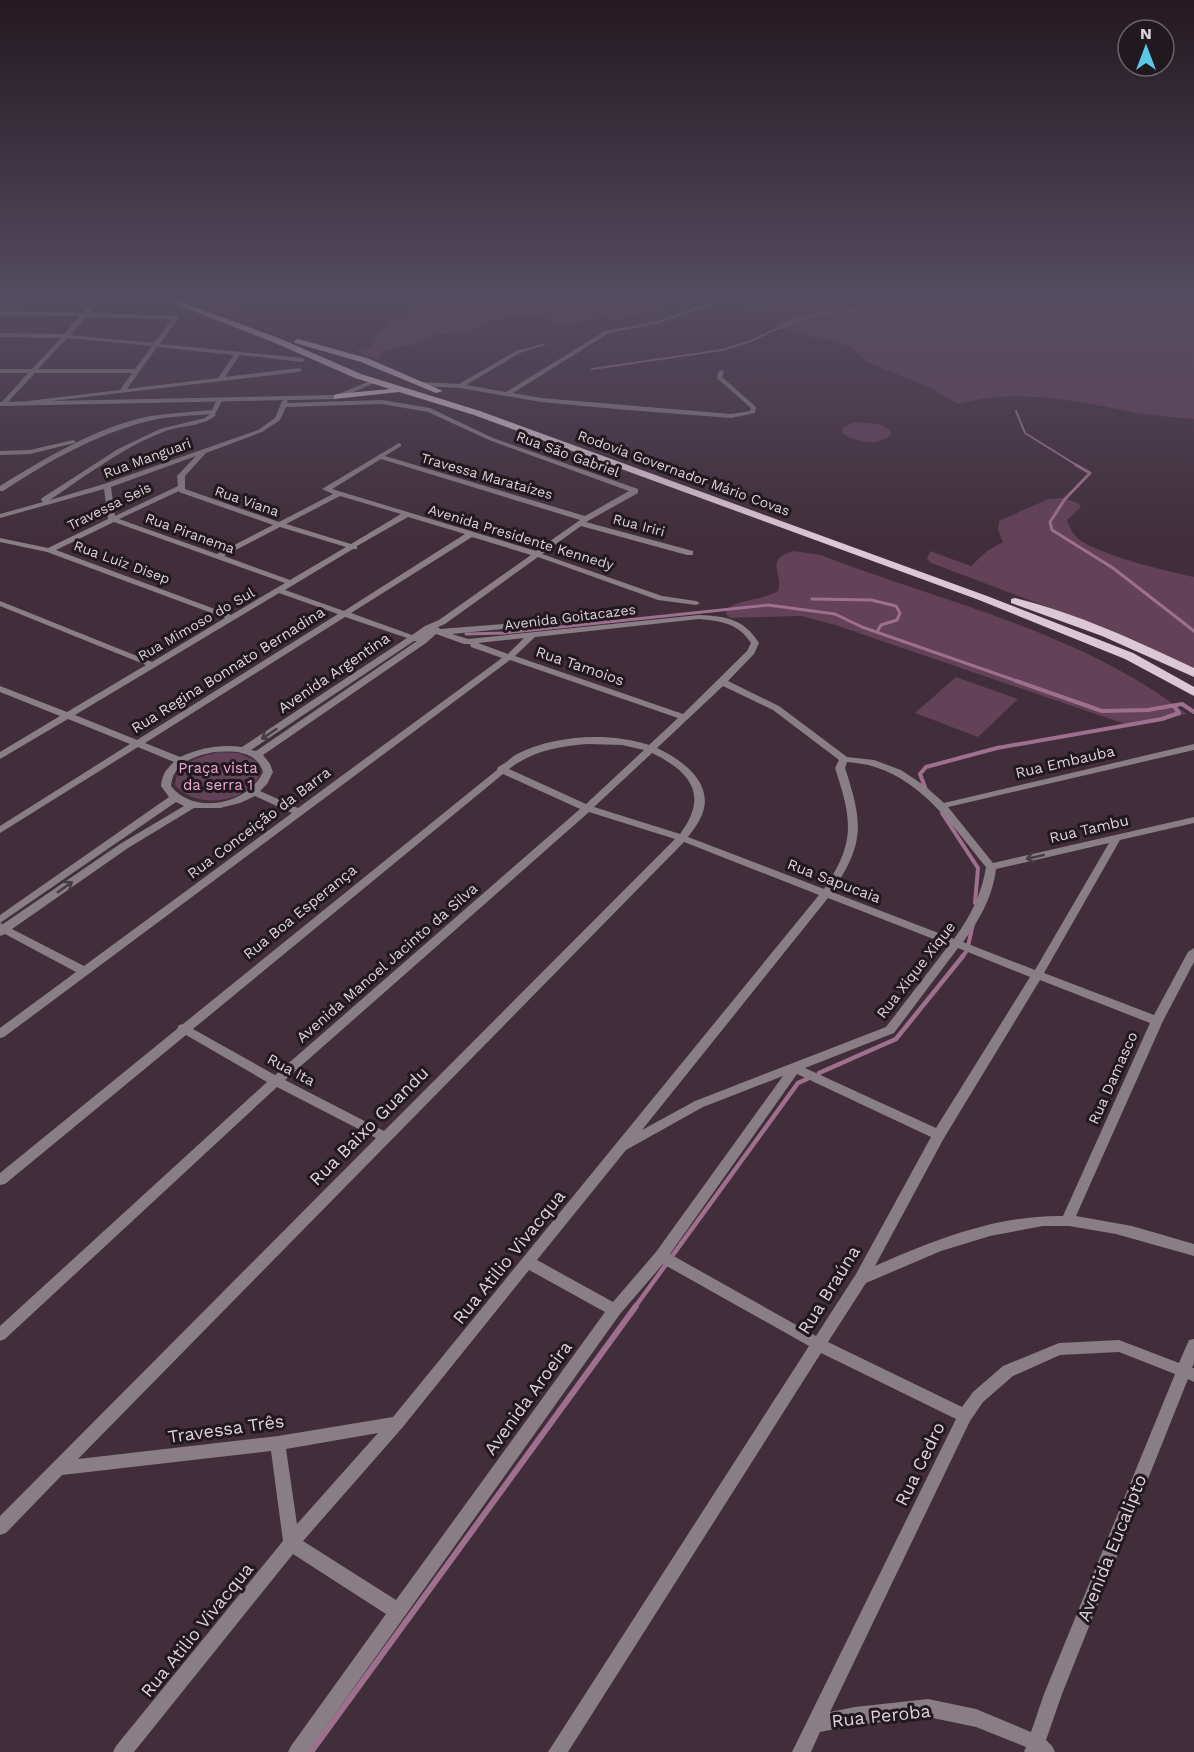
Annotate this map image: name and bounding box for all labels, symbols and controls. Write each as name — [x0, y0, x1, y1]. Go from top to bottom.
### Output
north arrow — [1116, 18, 1176, 78]
text: N — [1140, 24, 1152, 43]
street label: Rodovia Governador Mário Covas — [576, 427, 792, 519]
street label: Rua São Gabriel — [514, 428, 622, 480]
street label: Rua Manguari — [101, 435, 193, 481]
street label: Travessa Marataízes — [419, 449, 555, 503]
street label: Travessa Seis — [64, 479, 154, 533]
street label: Rua Viana — [213, 483, 281, 519]
street label: Avenida Presidente Kennedy — [426, 501, 616, 573]
street label: Rua Piranema — [143, 509, 237, 557]
street label: Rua Iriri — [611, 510, 667, 540]
street label: Rua Luiz Disep — [72, 537, 172, 587]
street label: Rua Mimoso do Sul — [135, 584, 258, 664]
street label: Avenida Goitacazes — [503, 601, 637, 633]
street label: Rua Regina Bonnato Bernadina — [128, 603, 328, 737]
street label: Avenida Argentina — [275, 629, 394, 717]
street label: Rua Tamoios — [534, 642, 627, 690]
one-way arrow — [261, 727, 278, 740]
street label: Rua Embauba — [1014, 742, 1117, 782]
park label: Praça vista da serra 1 — [178, 759, 258, 794]
street label: Rua Conceição da Barra — [184, 763, 334, 883]
street label: Rua Tambu — [1048, 811, 1130, 847]
one-way arrow — [1026, 852, 1045, 863]
street label: Rua Sapucaia — [785, 855, 884, 907]
street label: Rua Boa Esperança — [240, 860, 361, 963]
street label: Avenida Manoel Jacinto da Silva — [293, 879, 482, 1047]
one-way arrow — [56, 881, 72, 893]
street label: Rua Xique Xique — [873, 918, 959, 1022]
street label: Rua Damasco — [1084, 1029, 1142, 1127]
street label: Rua Ita — [264, 1050, 318, 1090]
street label: Rua Baixo Guandu — [305, 1062, 432, 1189]
street label: Rua Atilio Vivacqua — [448, 1185, 569, 1328]
street label: Rua Braúna — [793, 1242, 864, 1338]
street label: Avenida Aroeira — [479, 1337, 576, 1459]
street label: Travessa Três — [166, 1410, 285, 1447]
street label: Rua Cedro — [890, 1418, 949, 1509]
street label: Avenida Eucalipto — [1072, 1471, 1151, 1624]
street label: Rua Atilio Vivacqua — [136, 1558, 257, 1701]
street label: Rua Peroba — [830, 1700, 931, 1731]

